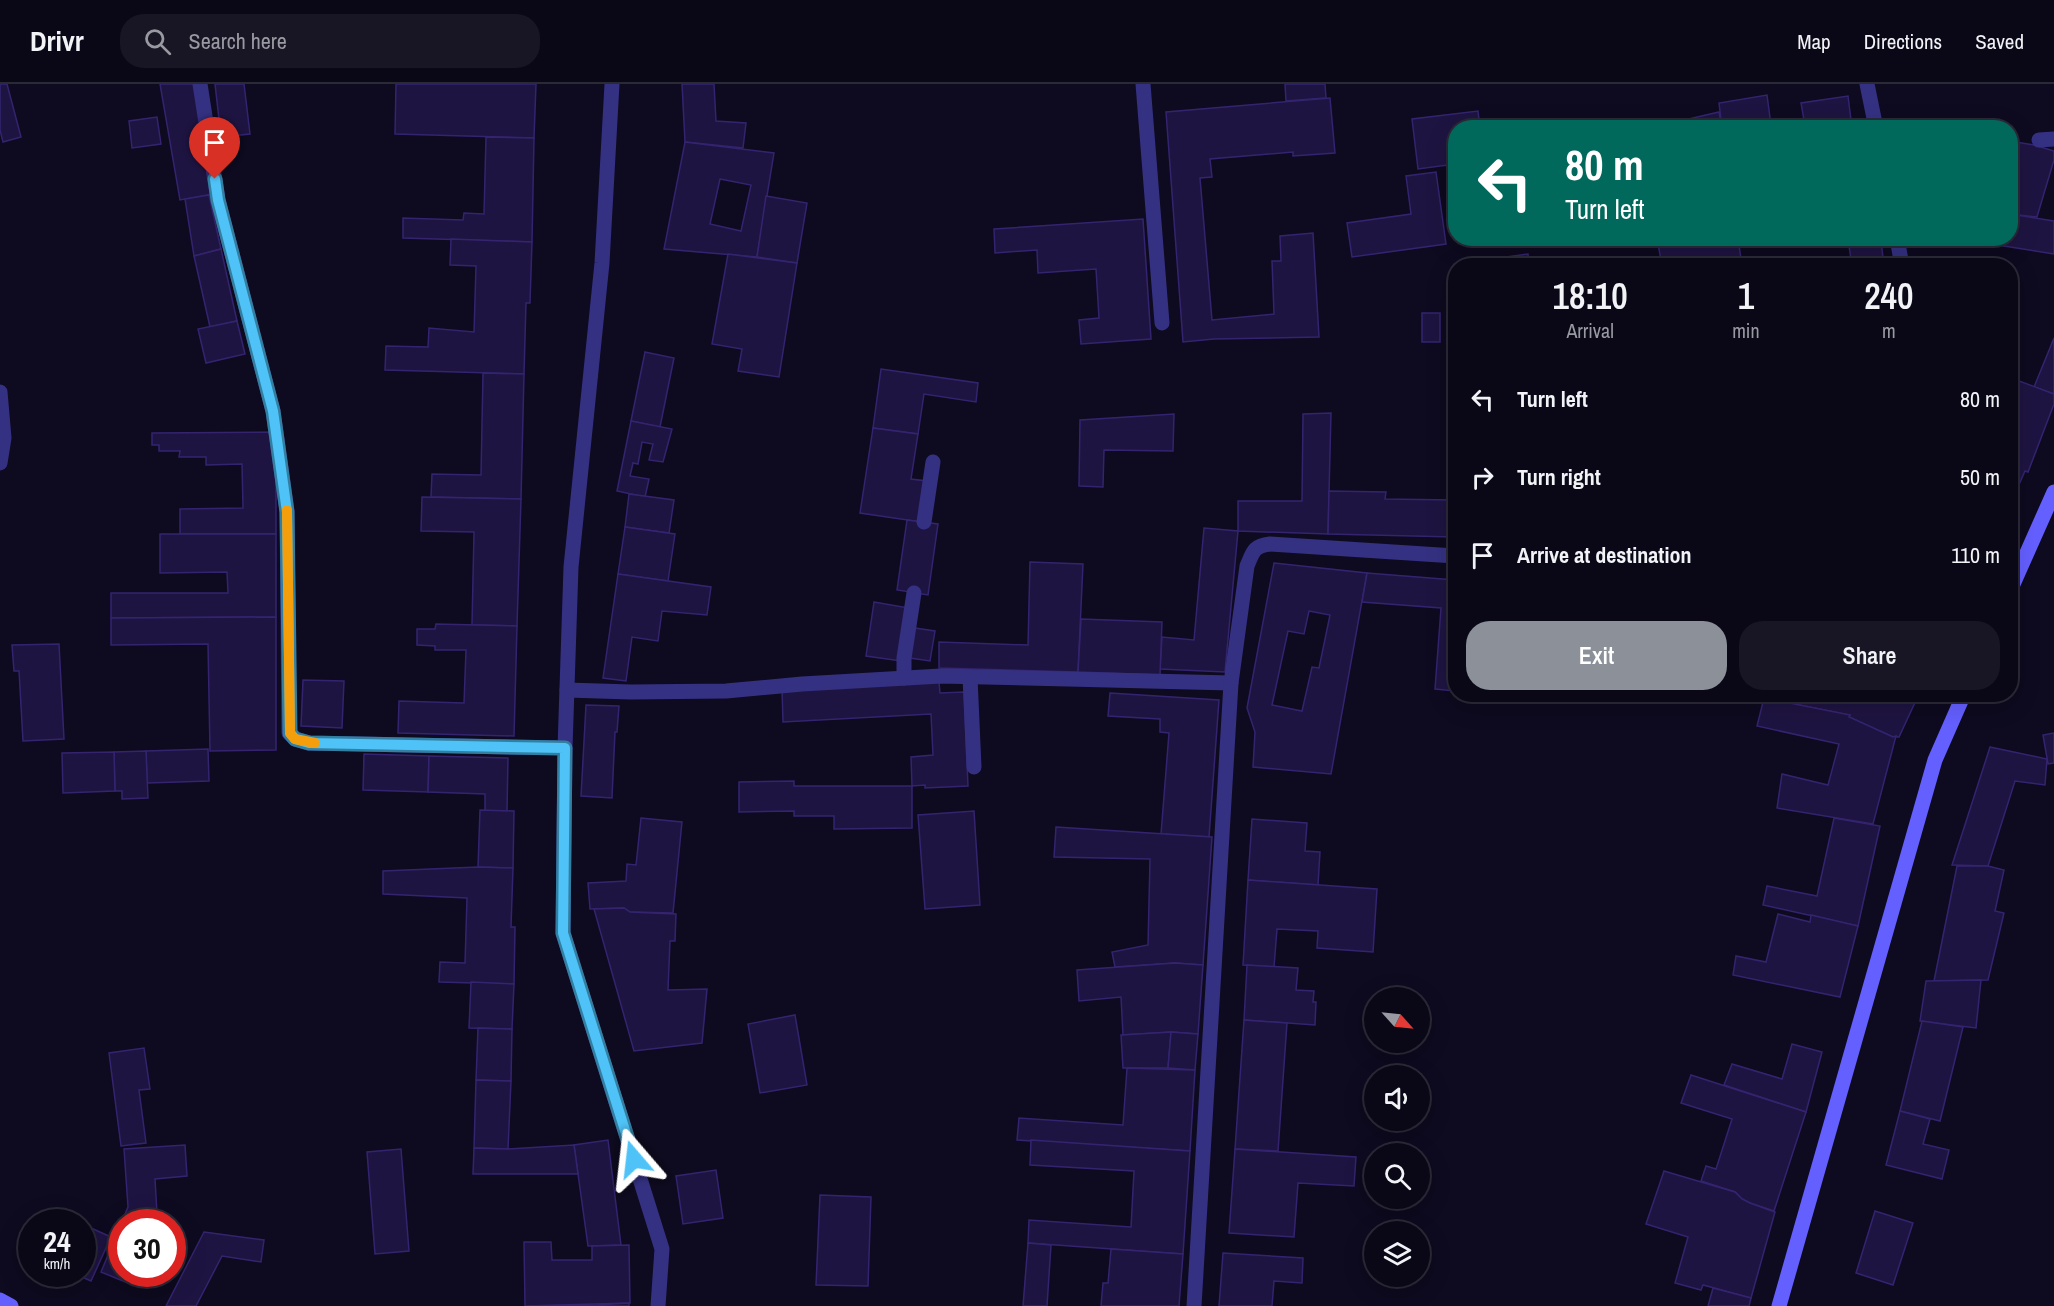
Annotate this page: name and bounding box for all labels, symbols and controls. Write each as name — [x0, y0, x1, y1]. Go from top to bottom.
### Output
search box — [120, 14, 540, 68]
text: Drivr — [30, 22, 84, 60]
icon: search — [141, 25, 174, 58]
text: Search here — [189, 26, 287, 56]
text: Map — [1797, 27, 1831, 56]
text: Directions — [1864, 27, 1942, 56]
text: Saved — [1975, 27, 2024, 56]
pin — [189, 117, 240, 179]
icon: arrive — [198, 126, 231, 159]
text: 80 m — [1565, 137, 1644, 193]
icon: left — [1466, 144, 1544, 222]
text: Turn left — [1565, 191, 1644, 227]
text: 18:10 — [1553, 272, 1628, 320]
text: 1 — [1738, 272, 1754, 320]
text: 240 — [1864, 272, 1913, 320]
text: Arrival — [1566, 317, 1614, 344]
text: min — [1732, 317, 1760, 344]
text: m — [1882, 317, 1896, 344]
icon: left — [1466, 383, 1499, 416]
text: Turn left — [1517, 384, 1588, 414]
text: 80 m — [1960, 384, 2000, 414]
icon: right — [1466, 461, 1499, 494]
text: Turn right — [1517, 462, 1601, 492]
text: 50 m — [1960, 462, 2000, 492]
icon: arrive — [1466, 539, 1499, 572]
text: Arrive at destination — [1517, 540, 1691, 570]
text: 110 m — [1951, 540, 2000, 570]
button: Exit — [1466, 621, 1727, 690]
button: Share — [1739, 621, 2000, 690]
north arrow — [1364, 987, 1430, 1053]
map controls — [1364, 987, 1430, 1287]
button: sound — [1364, 1065, 1430, 1131]
position arrow — [602, 1127, 666, 1191]
button: search — [1364, 1143, 1430, 1209]
speed limit sign: 30 — [108, 1209, 186, 1287]
text: 24 — [43, 1221, 71, 1261]
button: layers — [1364, 1221, 1430, 1287]
text: km/h — [44, 1253, 70, 1274]

